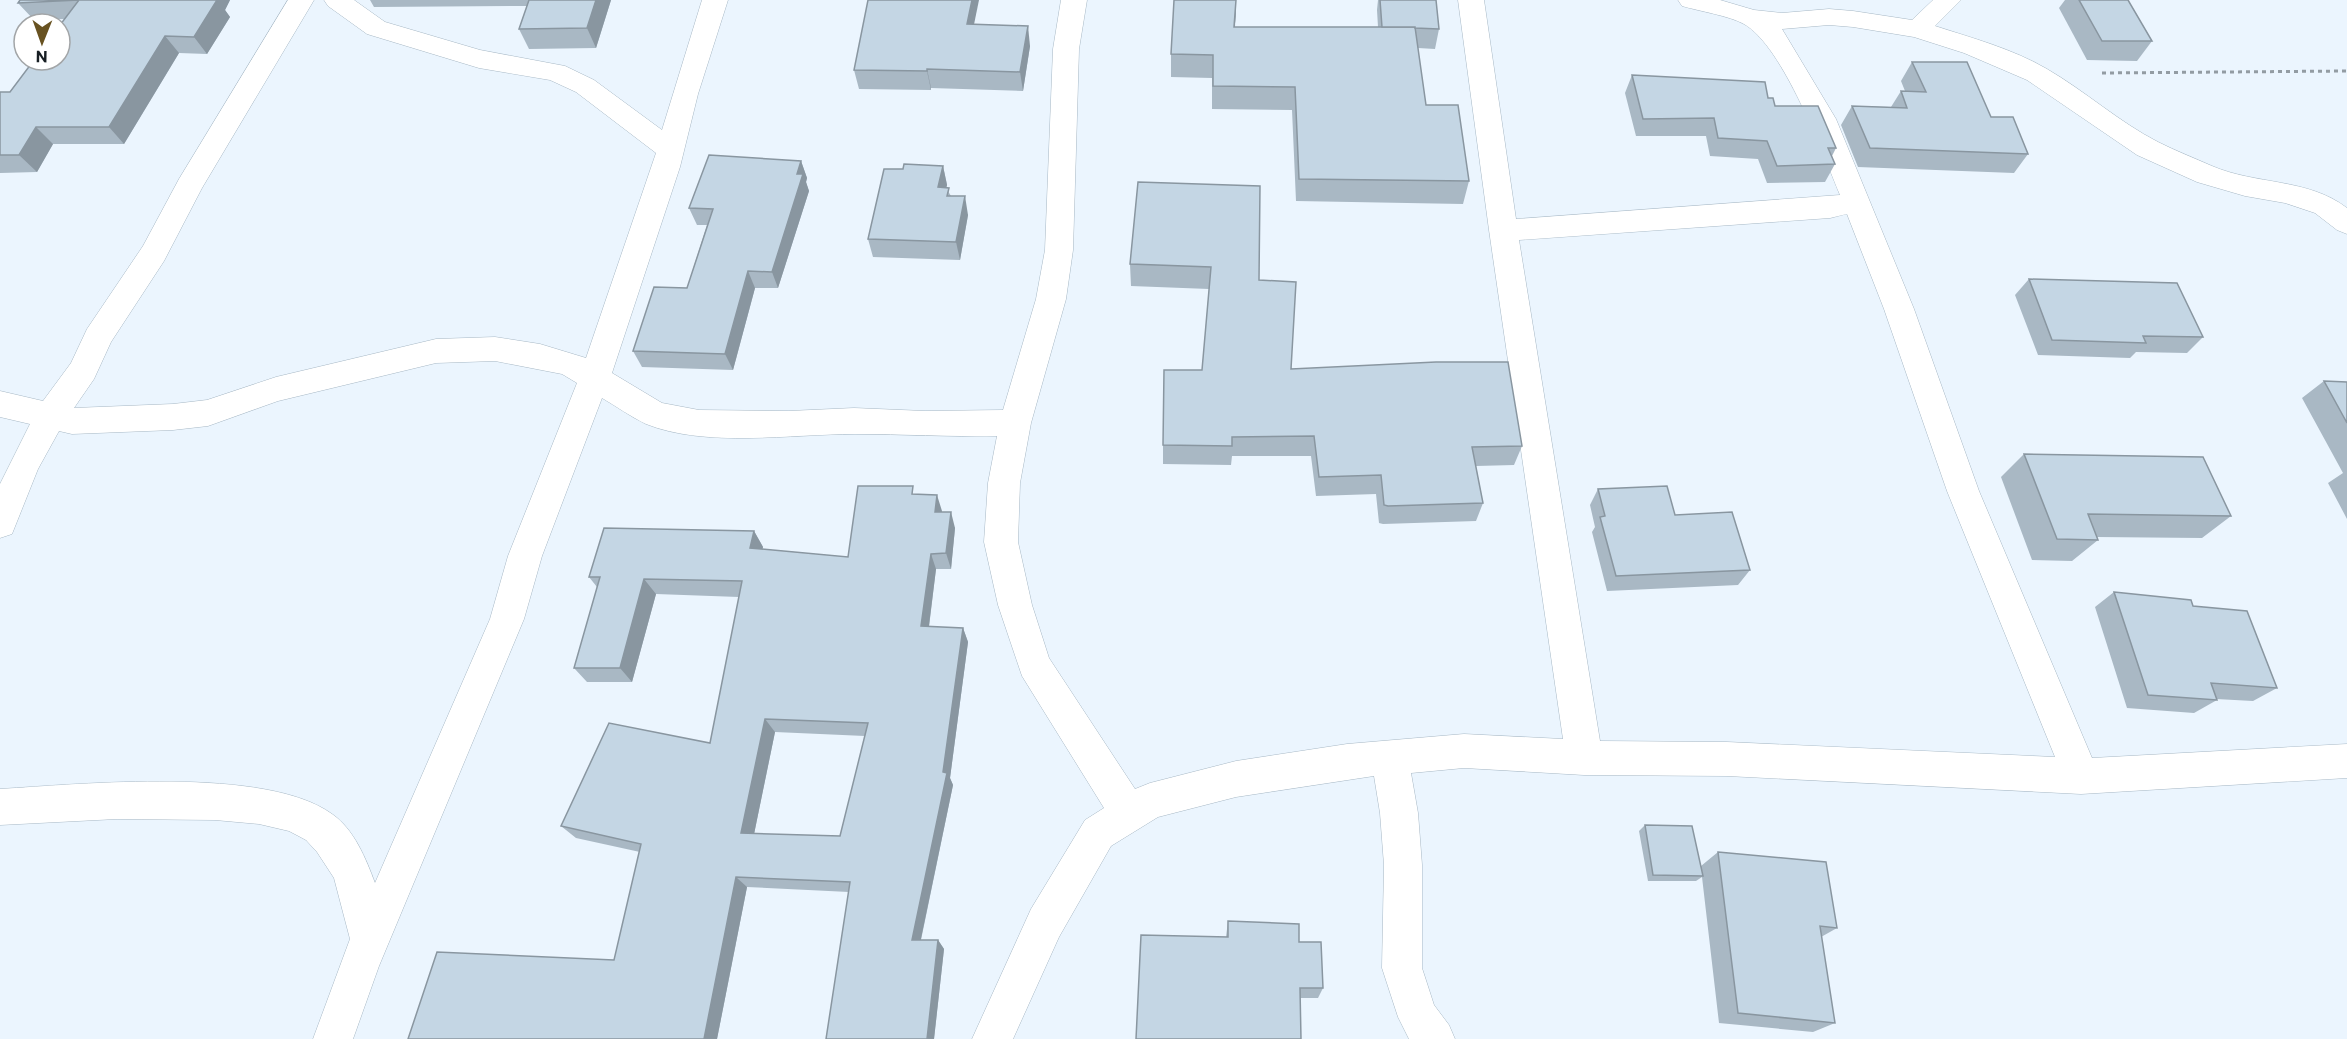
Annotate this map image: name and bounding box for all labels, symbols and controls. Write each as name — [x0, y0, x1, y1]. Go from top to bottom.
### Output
north arrow — [12, 12, 72, 72]
text: N — [36, 48, 48, 67]

